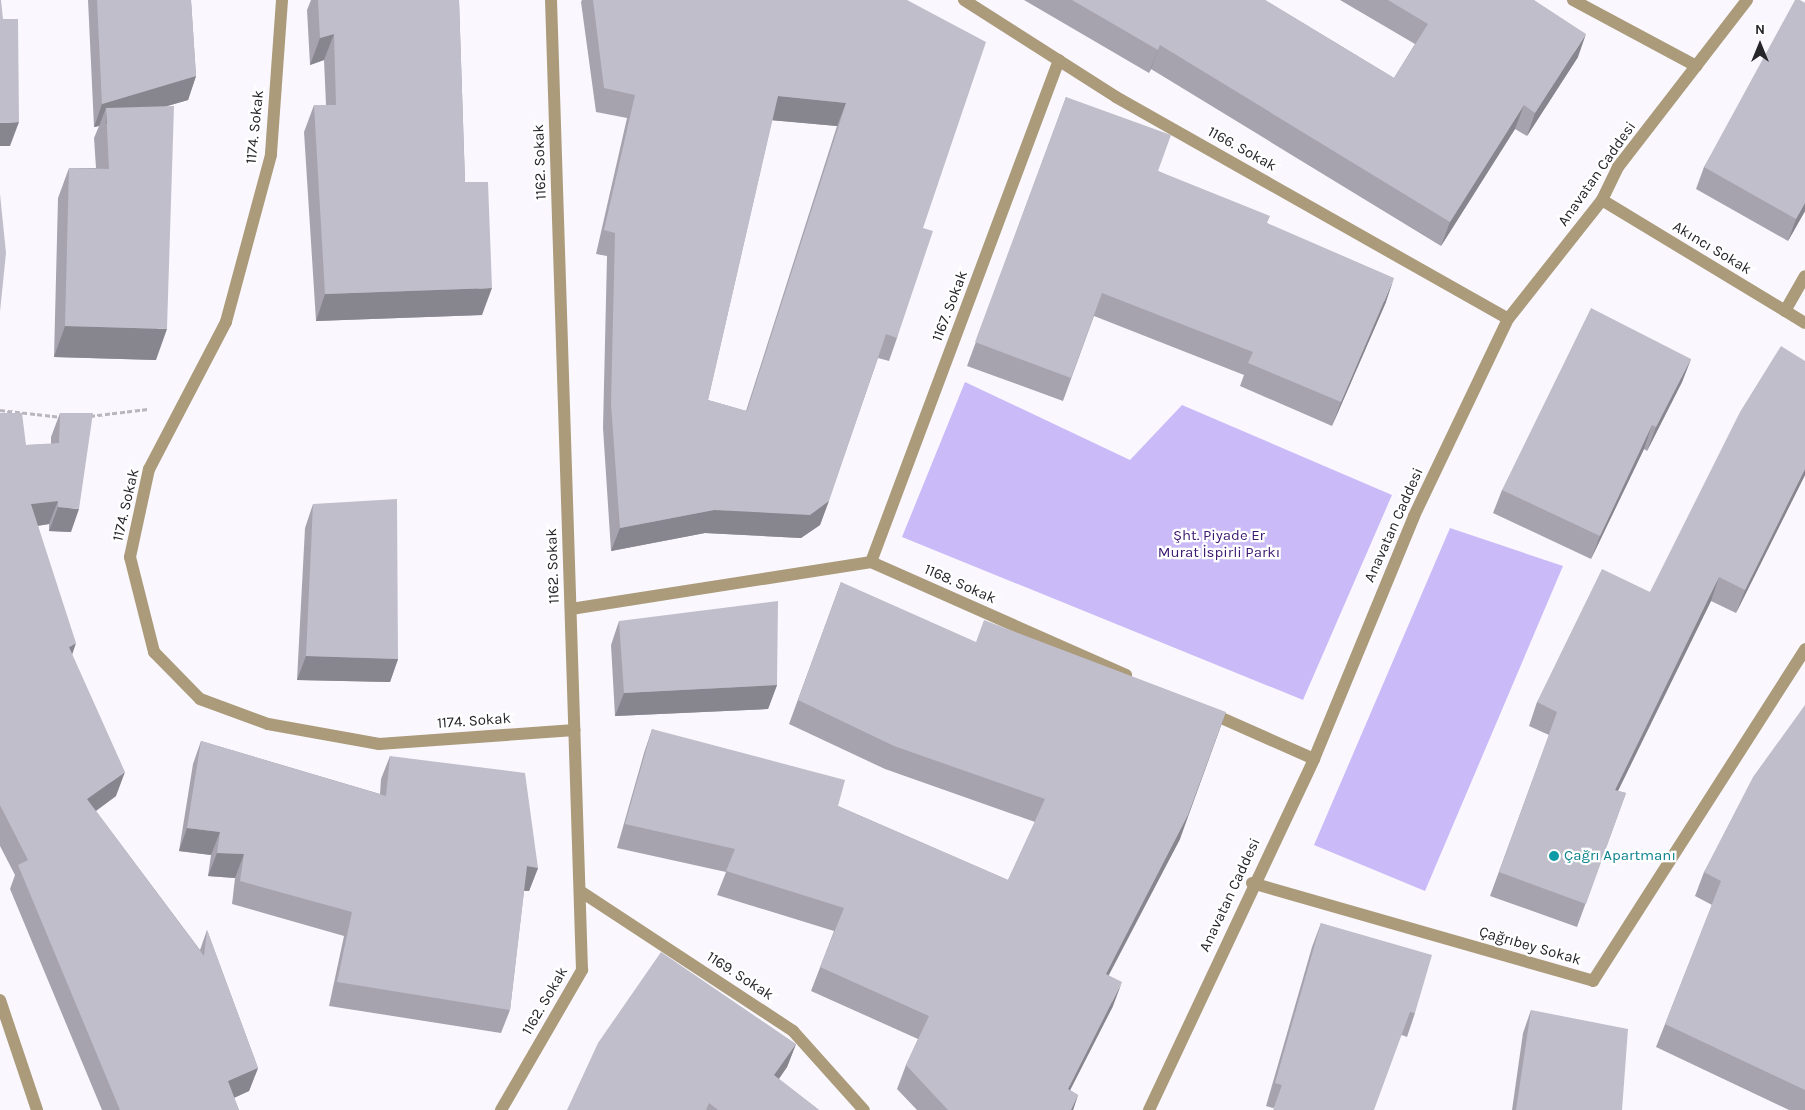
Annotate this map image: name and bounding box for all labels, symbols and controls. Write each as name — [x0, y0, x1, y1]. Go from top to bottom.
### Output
north arrow — [1735, 20, 1785, 70]
text: N — [1755, 21, 1765, 38]
street label: 1174. Sokak — [242, 89, 268, 165]
street label: Anavatan Caddesi — [1554, 118, 1640, 230]
street label: 1166. Sokak — [1205, 123, 1279, 175]
street label: 1162. Sokak — [530, 124, 550, 200]
street label: Akıncı Sokak — [1669, 217, 1755, 279]
street label: 1167. Sokak — [928, 268, 972, 344]
street label: Anavatan Caddesi — [1361, 465, 1427, 585]
street label: 1174. Sokak — [109, 467, 143, 543]
park label: Şht. Piyade Er Murat İspirli Parkı — [1158, 526, 1280, 561]
street label: 1162. Sokak — [543, 528, 563, 604]
street label: 1168. Sokak — [921, 560, 999, 608]
street label: 1174. Sokak — [436, 709, 512, 733]
street label: Anavatan Caddesi — [1196, 835, 1264, 955]
place label: Çağrı Apartmanı — [1564, 847, 1676, 865]
marker: Çağrı Apartmanı — [1548, 850, 1560, 862]
street label: Çağrıbey Sokak — [1477, 923, 1583, 969]
street label: 1169. Sokak — [703, 948, 777, 1004]
street label: 1162. Sokak — [518, 964, 572, 1038]

